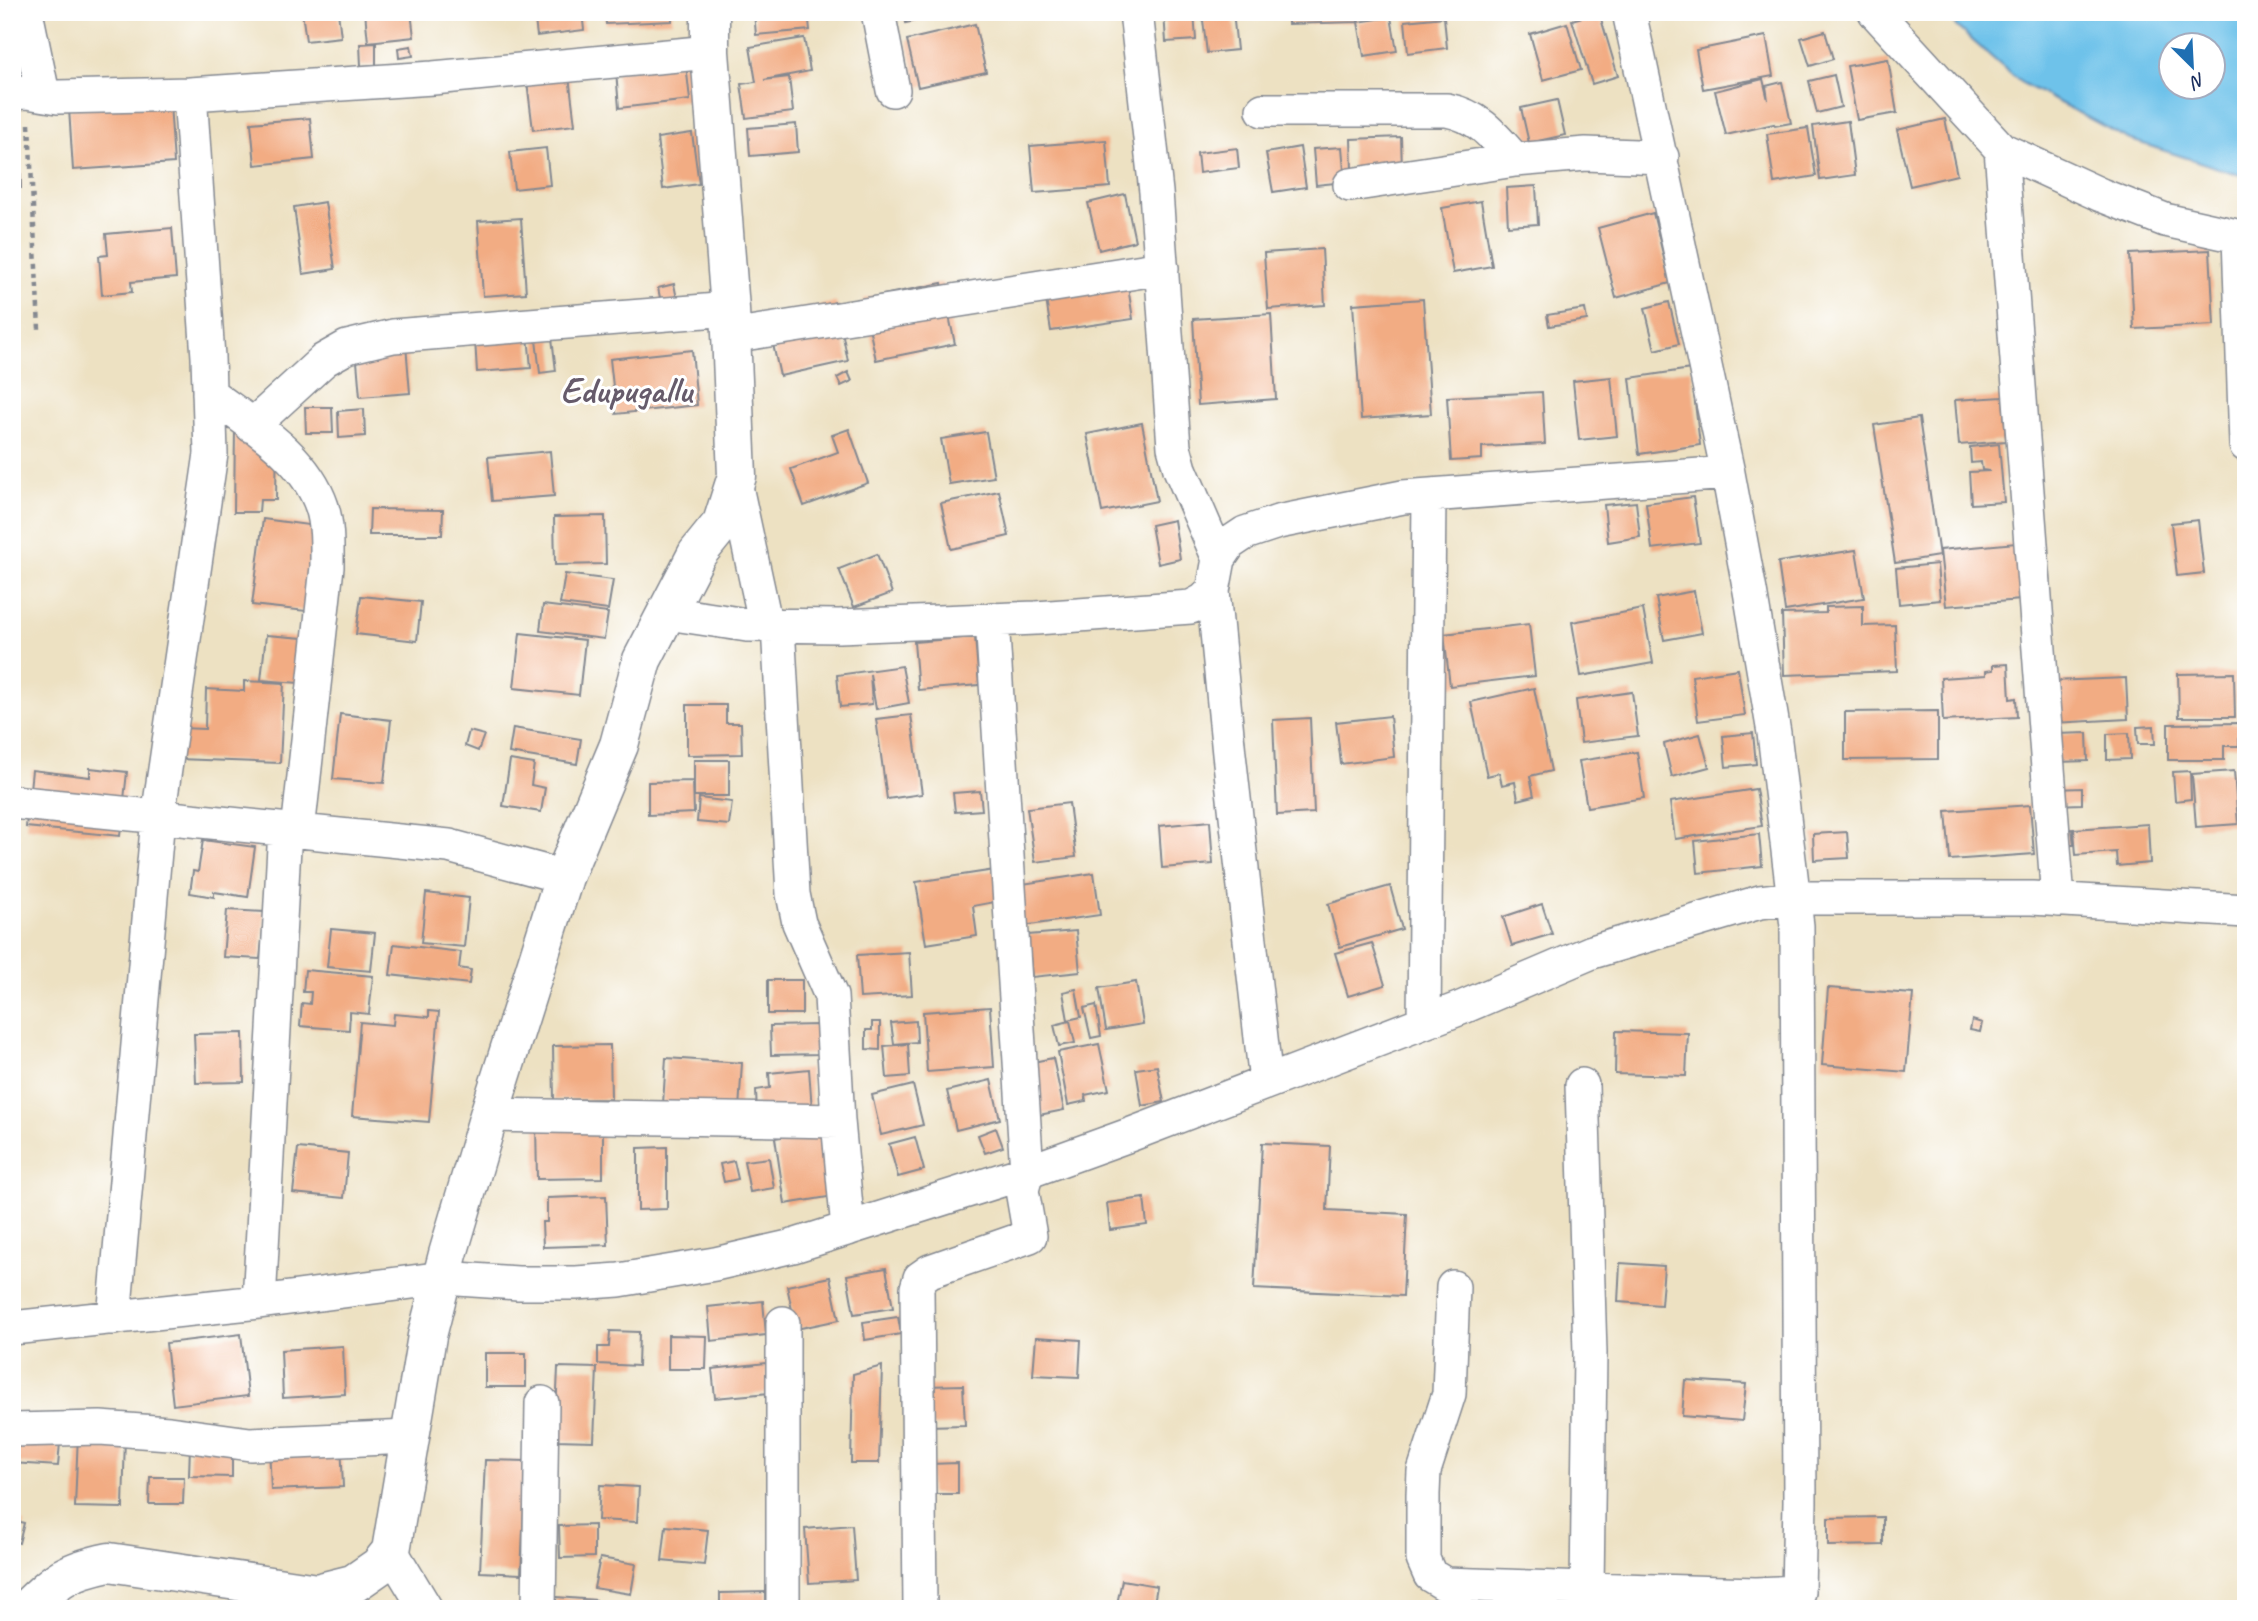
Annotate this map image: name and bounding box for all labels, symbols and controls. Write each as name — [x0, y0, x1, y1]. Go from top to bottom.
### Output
north arrow — [2156, 32, 2226, 102]
text: N — [2185, 67, 2209, 95]
district label: Edupugallu — [560, 366, 694, 413]

